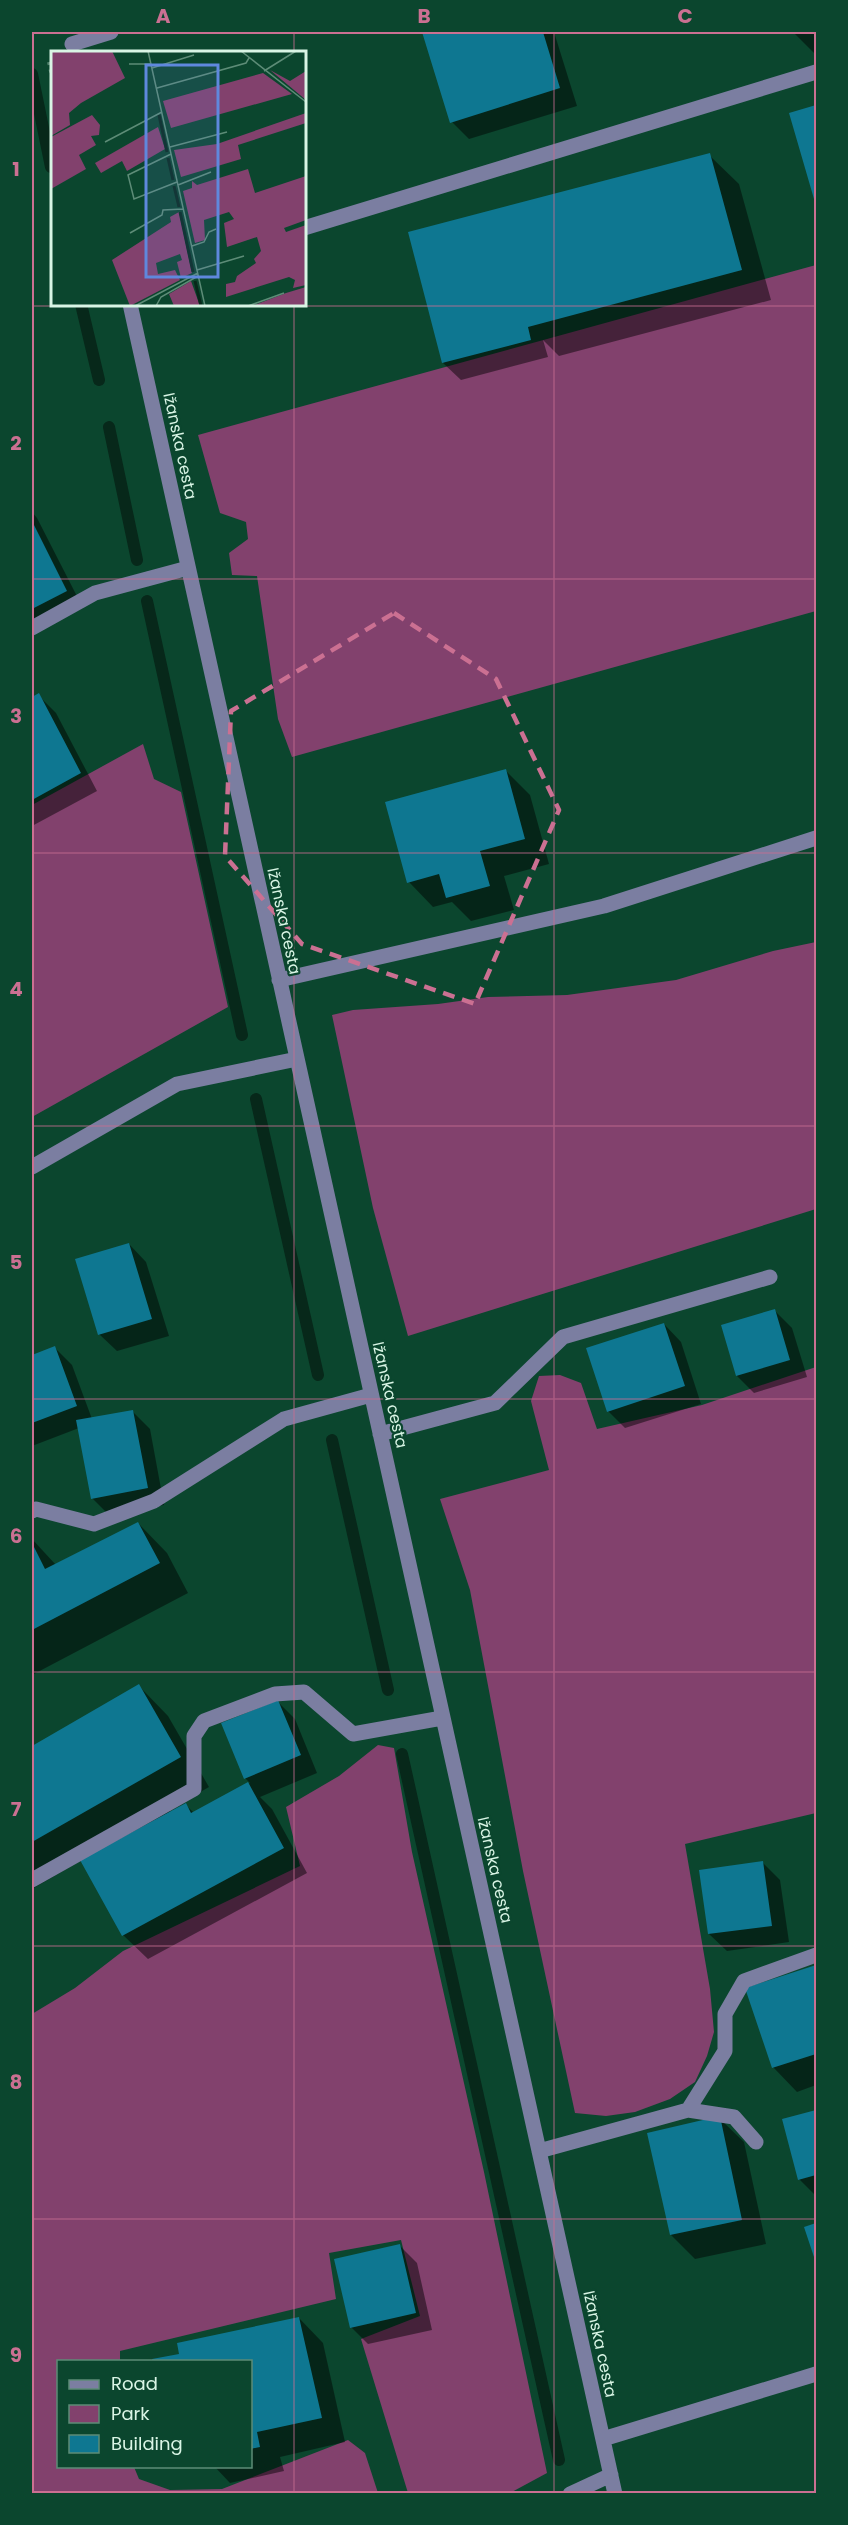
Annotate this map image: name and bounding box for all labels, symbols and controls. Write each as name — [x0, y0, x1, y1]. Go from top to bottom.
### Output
text: A — [156, 2, 171, 30]
text: B — [417, 2, 431, 30]
text: C — [677, 2, 693, 30]
inset map — [51, 51, 306, 306]
text: 1 — [12, 155, 20, 183]
street label: Ižanska cesta — [157, 391, 203, 501]
text: 2 — [10, 429, 22, 457]
text: 3 — [10, 702, 22, 730]
street label: Ižanska cesta — [261, 866, 307, 976]
text: 4 — [9, 975, 23, 1003]
text: 5 — [10, 1248, 23, 1276]
street label: Ižanska cesta — [367, 1340, 413, 1450]
text: 6 — [10, 1522, 22, 1550]
text: 7 — [11, 1795, 22, 1823]
street label: Ižanska cesta — [472, 1815, 518, 1925]
text: 8 — [10, 2068, 22, 2096]
street label: Ižanska cesta — [577, 2289, 623, 2399]
text: 9 — [10, 2341, 22, 2369]
legend — [57, 2360, 252, 2468]
text: Road — [111, 2371, 158, 2396]
text: Park — [111, 2401, 150, 2426]
text: Building — [111, 2431, 183, 2456]

